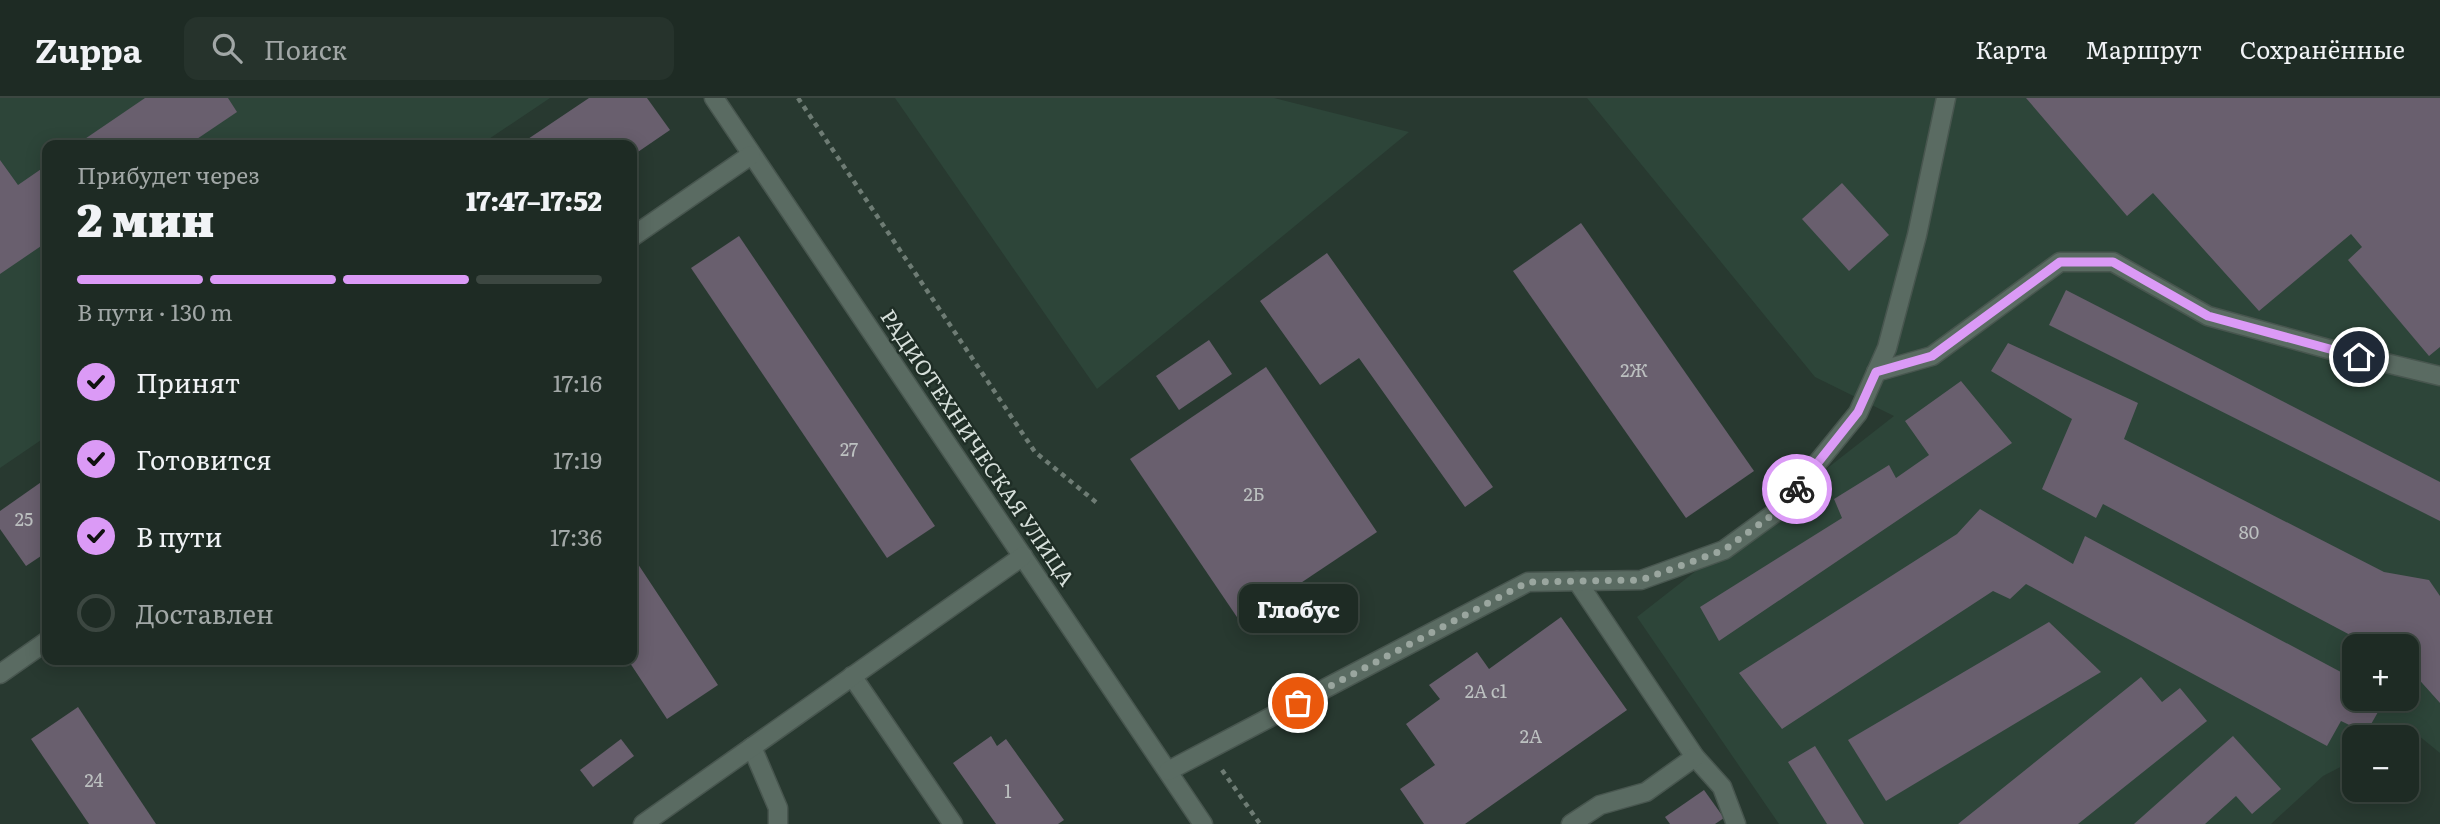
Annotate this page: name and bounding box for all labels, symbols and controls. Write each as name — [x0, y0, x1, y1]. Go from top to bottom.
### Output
search box — [184, 17, 674, 80]
text: Zuppa — [35, 24, 142, 73]
icon: search — [208, 29, 246, 67]
text: Поиск — [264, 29, 347, 68]
text: Карта — [1975, 31, 2047, 66]
text: Маршрут — [2085, 31, 2202, 66]
text: Сохранённые — [2240, 31, 2405, 66]
text: Прибудет через — [77, 157, 260, 191]
text: 17:47–17:52 — [466, 180, 602, 219]
text: 2 мин — [77, 183, 215, 251]
text: В пути · 130 m — [77, 294, 232, 328]
street label: РАДИОТЕХНИЧЕСКАЯ УЛИЦА — [874, 302, 1084, 592]
pin — [2329, 327, 2389, 387]
icon: home — [2340, 338, 2378, 376]
house number: 2Ж — [1620, 356, 1648, 383]
text: Принят — [136, 362, 240, 401]
icon: check — [77, 363, 115, 401]
text: 17:16 — [553, 365, 602, 399]
house number: 27 — [840, 435, 858, 462]
text: Готовится — [136, 439, 272, 478]
icon: check — [77, 440, 115, 478]
text: 17:19 — [553, 442, 602, 476]
courier — [1762, 454, 1832, 524]
icon: bike — [1778, 470, 1816, 508]
house number: 2Б — [1243, 480, 1265, 507]
house number: 25 — [15, 505, 33, 532]
text: В пути — [136, 516, 223, 555]
icon: check — [77, 517, 115, 555]
house number: 80 — [2239, 518, 2259, 545]
text: 17:36 — [550, 519, 602, 553]
callout: Глобус — [1238, 584, 1358, 633]
text: Глобус — [1257, 591, 1340, 625]
text: Доставлен — [136, 593, 274, 632]
map controls — [2342, 634, 2419, 802]
button: + — [2342, 634, 2419, 711]
pin — [1268, 673, 1328, 733]
house number: 2А с1 — [1465, 677, 1507, 704]
icon: bag — [1279, 684, 1317, 722]
house number: 2А — [1520, 722, 1542, 749]
button: − — [2342, 725, 2419, 802]
house number: 24 — [84, 766, 104, 793]
house number: 1 — [1004, 777, 1012, 804]

